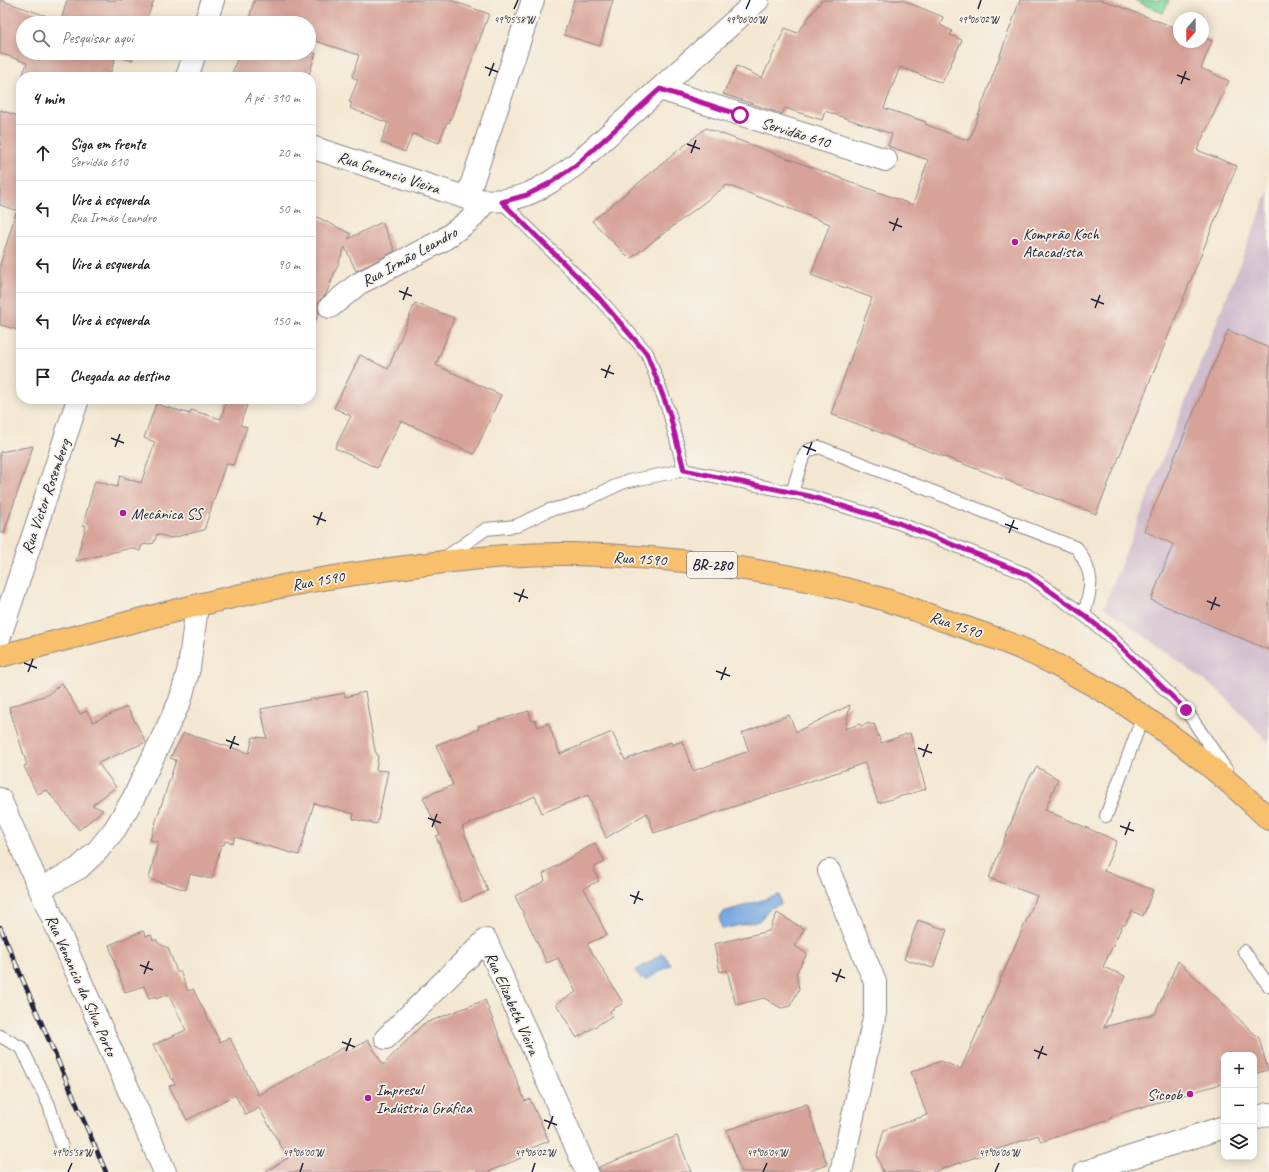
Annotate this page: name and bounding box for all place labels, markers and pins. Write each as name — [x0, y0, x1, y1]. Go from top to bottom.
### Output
place label: Komprão Koch Atacadista — [1023, 224, 1100, 262]
marker: Komprão Koch Atacadista — [1010, 237, 1020, 247]
place label: Mecânica SS — [131, 504, 204, 524]
marker: Mecânica SS — [118, 508, 128, 518]
place label: Impresul Indústria Gráfica — [376, 1080, 473, 1118]
place label: Sicoob — [1147, 1085, 1183, 1105]
marker: Sicoob — [1185, 1089, 1195, 1099]
marker: Impresul Indústria Gráfica — [363, 1093, 373, 1103]

